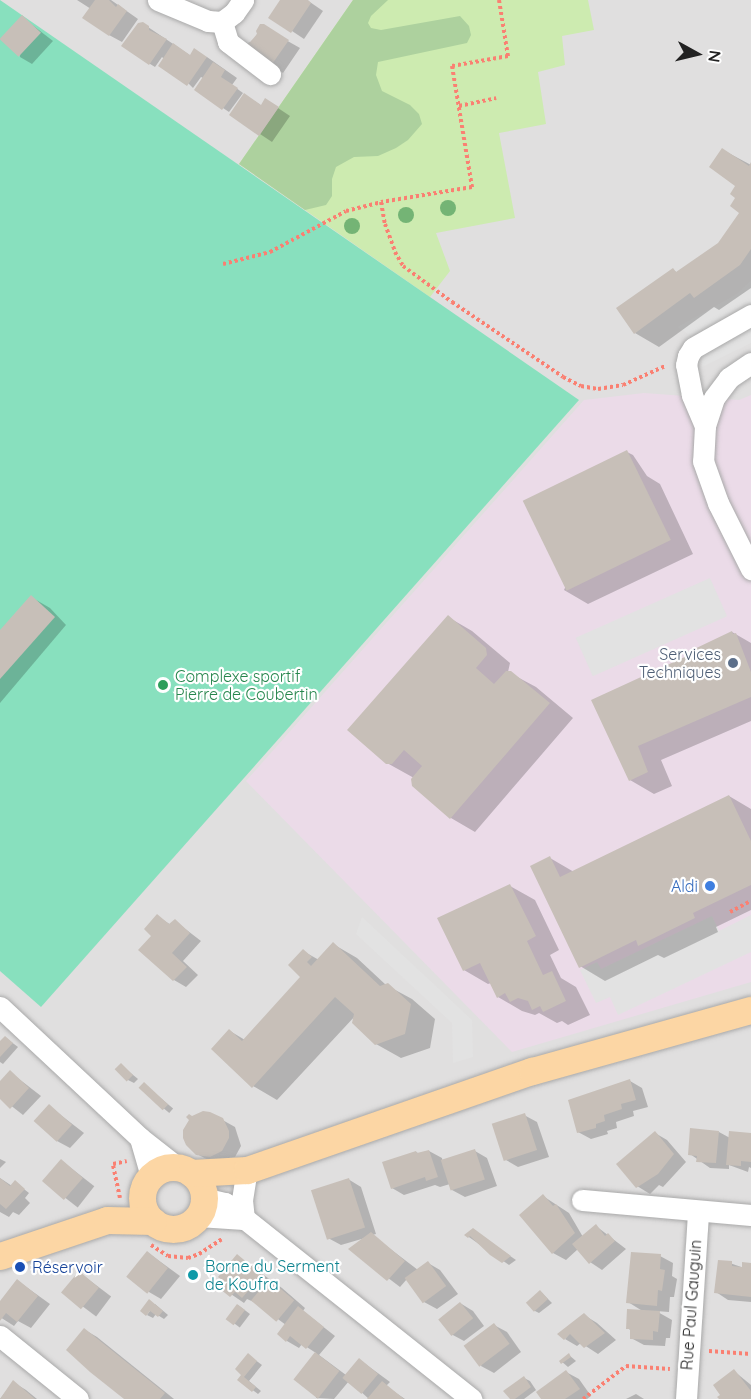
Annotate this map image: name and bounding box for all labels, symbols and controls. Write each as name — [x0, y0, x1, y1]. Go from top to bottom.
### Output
north arrow — [667, 24, 727, 84]
text: N — [704, 49, 726, 64]
place label: Services Techniques — [639, 644, 721, 682]
marker: Services Techniques — [726, 656, 740, 670]
place label: Complexe sportif Pierre de Coubertin — [175, 666, 318, 704]
marker: Complexe sportif Pierre de Coubertin — [156, 678, 170, 692]
place label: Aldi — [671, 876, 698, 896]
marker: Aldi — [703, 879, 717, 893]
street label: Rue Paul Gauguin — [677, 1239, 705, 1371]
place label: Borne du Serment de Koufra — [205, 1256, 340, 1294]
place label: Réservoir — [32, 1257, 103, 1277]
marker: Réservoir — [13, 1260, 27, 1274]
marker: Borne du Serment de Koufra — [186, 1268, 200, 1282]

